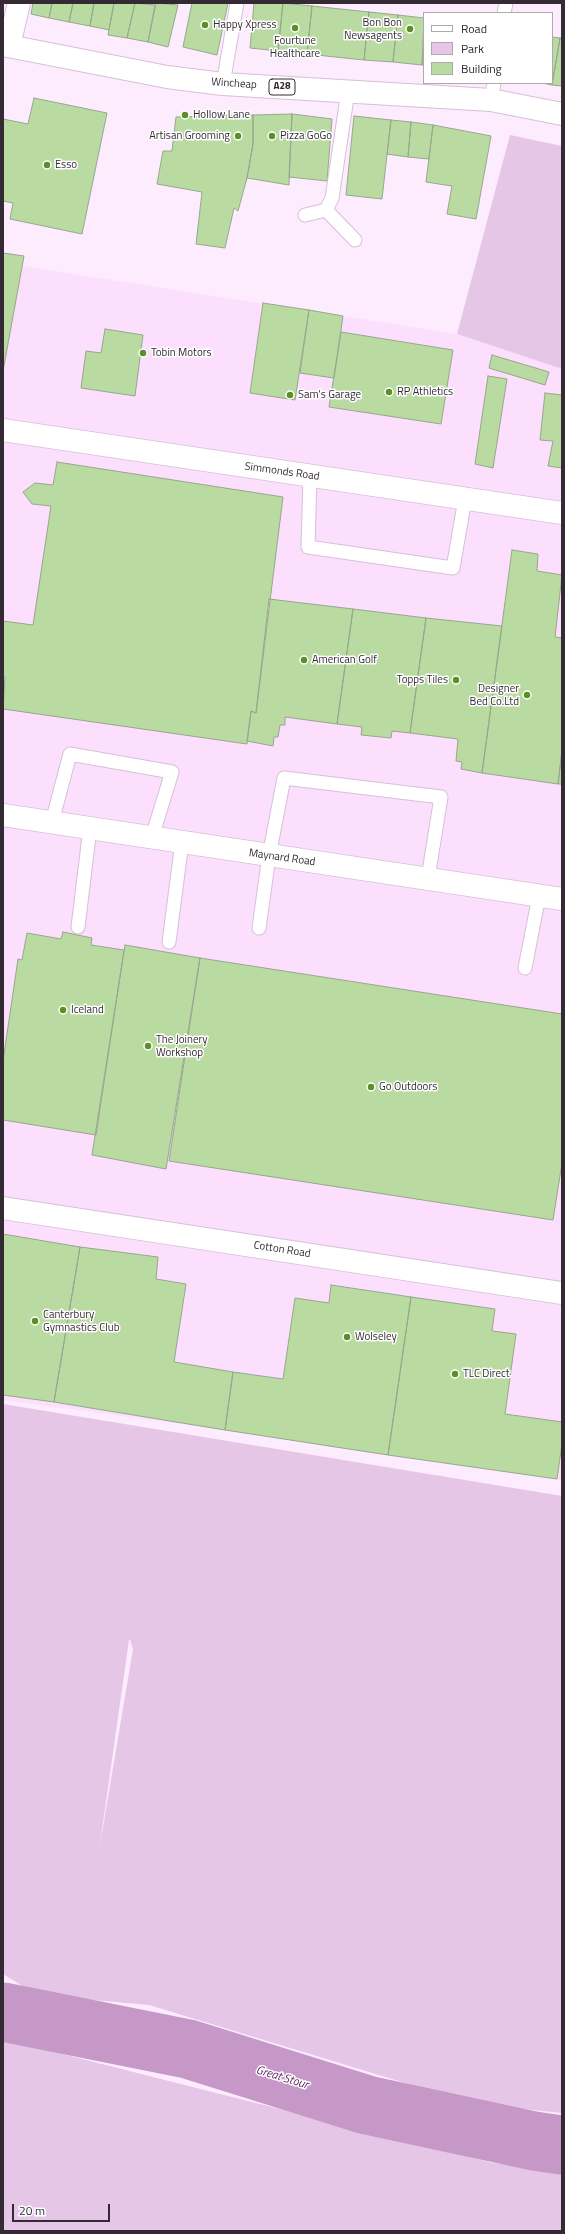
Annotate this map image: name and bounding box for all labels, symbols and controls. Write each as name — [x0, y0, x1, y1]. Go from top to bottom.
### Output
legend — [423, 12, 553, 84]
place label: Bon Bon Newsagents — [344, 16, 402, 42]
place label: Happy Xpress — [213, 18, 277, 32]
text: Road — [461, 19, 487, 38]
marker: Happy Xpress — [200, 20, 210, 30]
marker: Fourtune Healthcare — [290, 23, 300, 33]
marker: Bon Bon Newsagents — [405, 24, 415, 34]
place label: Fourtune Healthcare — [270, 34, 320, 60]
text: Park — [461, 39, 484, 58]
text: Building — [461, 59, 502, 78]
street label: Wincheap — [211, 76, 257, 92]
road number: A28 — [269, 79, 295, 95]
place label: Hollow Lane — [193, 108, 250, 122]
marker: Hollow Lane — [180, 110, 190, 120]
place label: Artisan Grooming — [149, 129, 230, 143]
place label: Pizza GoGo — [280, 129, 332, 143]
marker: Artisan Grooming — [233, 131, 243, 141]
marker: Pizza GoGo — [267, 131, 277, 141]
place label: Esso — [55, 158, 77, 172]
marker: Esso — [42, 160, 52, 170]
place label: Tobin Motors — [151, 346, 212, 360]
marker: Tobin Motors — [138, 348, 148, 358]
place label: RP Athletics — [397, 385, 453, 399]
marker: RP Athletics — [384, 387, 394, 397]
place label: Sam's Garage — [298, 388, 361, 402]
marker: Sam's Garage — [285, 390, 295, 400]
street label: Simmonds Road — [244, 460, 320, 484]
place label: American Golf — [312, 653, 377, 667]
marker: American Golf — [299, 655, 309, 665]
place label: Topps Tiles — [397, 673, 448, 687]
marker: Topps Tiles — [451, 675, 461, 685]
place label: Designer Bed Co.Ltd — [470, 682, 519, 708]
marker: Designer Bed Co.Ltd — [522, 690, 532, 700]
street label: Maynard Road — [248, 847, 316, 869]
place label: Iceland — [71, 1003, 104, 1017]
marker: Iceland — [58, 1005, 68, 1015]
place label: The Joinery Workshop — [156, 1033, 208, 1059]
marker: The Joinery Workshop — [143, 1041, 153, 1051]
place label: Go Outdoors — [379, 1080, 437, 1094]
marker: Go Outdoors — [366, 1082, 376, 1092]
street label: Cotton Road — [253, 1239, 311, 1261]
place label: Canterbury Gymnastics Club — [43, 1308, 119, 1334]
marker: Canterbury Gymnastics Club — [30, 1316, 40, 1326]
place label: Wolseley — [355, 1330, 397, 1344]
marker: Wolseley — [342, 1332, 352, 1342]
place label: TLC Direct — [463, 1367, 510, 1381]
marker: TLC Direct — [450, 1369, 460, 1379]
water label: Great Stour — [254, 2063, 310, 2093]
scale bar — [14, 2196, 112, 2222]
text: 20 m — [19, 2201, 45, 2220]

